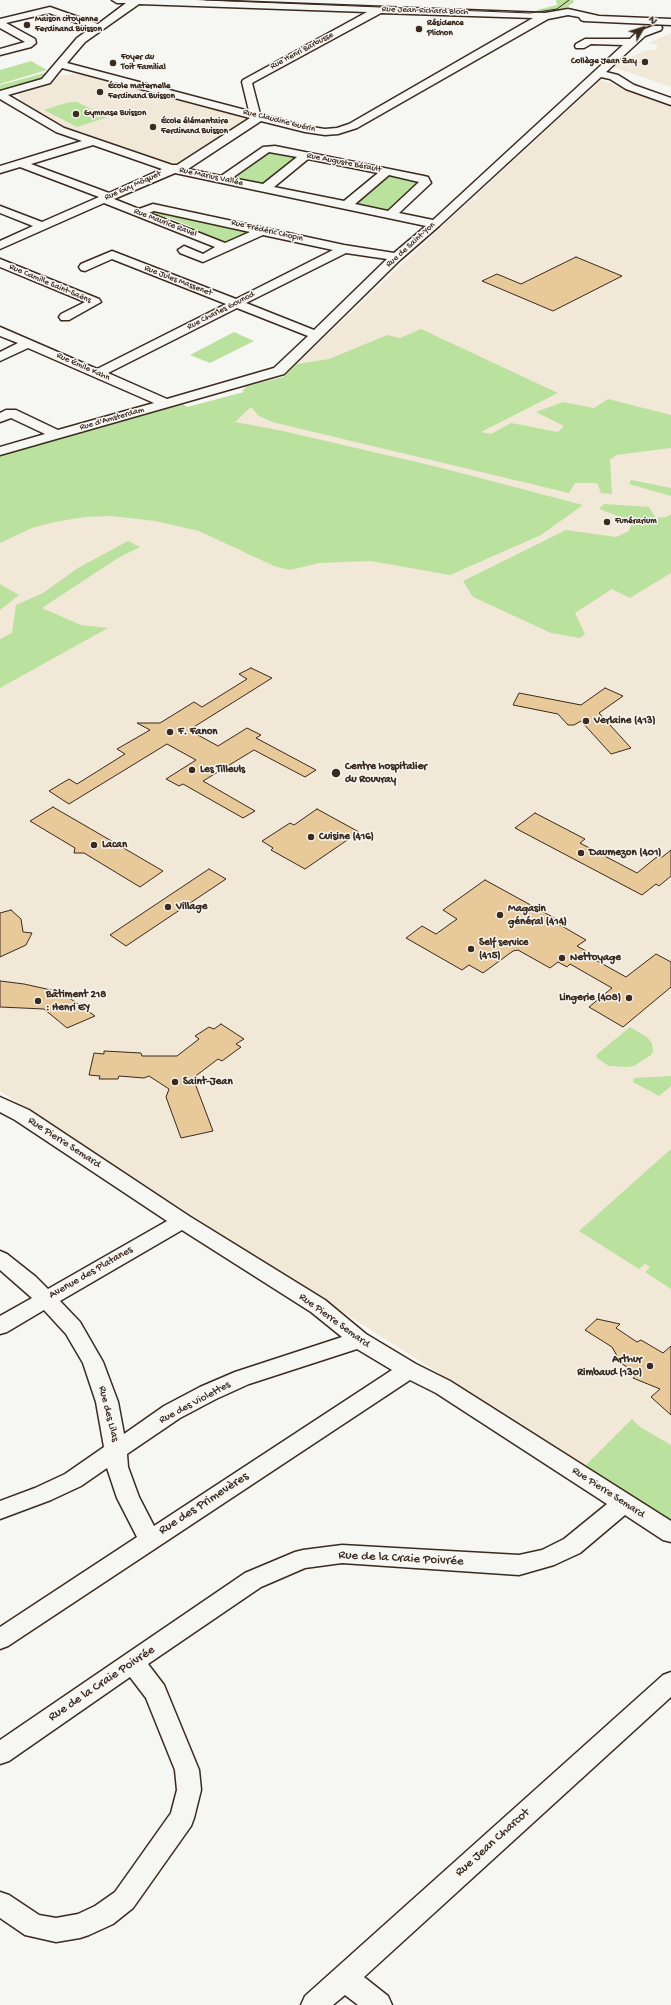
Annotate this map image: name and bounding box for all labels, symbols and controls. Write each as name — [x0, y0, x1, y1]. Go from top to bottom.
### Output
street label: Rue Jean-Richard Bloch — [382, 4, 468, 18]
north arrow — [623, 8, 663, 48]
text: N — [645, 14, 659, 27]
place label: Maison citoyenne Ferdinand Buisson — [35, 15, 102, 36]
place label: Résidence Plichon — [427, 19, 464, 40]
marker: Maison citoyenne Ferdinand Buisson — [22, 20, 32, 30]
marker: Résidence Plichon — [414, 24, 424, 34]
street label: Rue Henri Barbusse — [269, 30, 335, 72]
place label: Foyer du Toit Familial — [121, 53, 166, 74]
place label: Collège Jean Zay — [571, 57, 637, 67]
marker: Collège Jean Zay — [640, 57, 650, 67]
marker: Foyer du Toit Familial — [108, 58, 118, 68]
place label: École maternelle Ferdinand Buisson — [108, 82, 175, 103]
marker: École maternelle Ferdinand Buisson — [95, 87, 105, 97]
street label: Rue Claudine Guérin — [242, 107, 316, 135]
marker: Gymnase Buisson — [71, 109, 81, 119]
place label: Gymnase Buisson — [84, 109, 146, 119]
place label: École élémentaire Ferdinand Buisson — [161, 117, 228, 138]
marker: École élémentaire Ferdinand Buisson — [148, 122, 158, 132]
street label: Rue Auguste Bérault — [306, 150, 382, 176]
street label: Rue Marius Vallée — [178, 165, 244, 189]
street label: Rue Guy Môquet — [103, 169, 163, 203]
street label: Rue Maurice Ravel — [132, 206, 198, 240]
street label: Rue Frédéric Chopin — [230, 217, 304, 245]
street label: Rue de Saint-Yon — [384, 220, 438, 270]
street label: Rue Camille Saint-Saëns — [7, 262, 93, 306]
street label: Rue Jules Massenet — [143, 263, 213, 299]
street label: Rue Charles Gounod — [185, 289, 257, 333]
street label: Rue Émile Kahn — [55, 350, 111, 384]
street label: Rue d'Amsterdam — [79, 405, 145, 433]
marker: Funérarium — [602, 517, 612, 527]
place label: Funérarium — [615, 517, 657, 527]
place label: Verlaine (413) — [594, 714, 656, 728]
marker: Verlaine (413) — [581, 716, 591, 726]
place label: F. Fanon — [178, 725, 218, 739]
marker: F. Fanon — [165, 727, 175, 737]
place label: Centre hospitalier du Rouvray — [345, 760, 427, 786]
place label: Les Tilleuls — [200, 763, 245, 777]
marker: Les Tilleuls — [187, 765, 197, 775]
marker: Centre hospitalier du Rouvray — [330, 767, 342, 779]
place label: Cuisine (416) — [319, 830, 374, 844]
marker: Cuisine (416) — [306, 832, 316, 842]
place label: Lacan — [102, 838, 127, 852]
marker: Lacan — [89, 840, 99, 850]
place label: Daumezon (401) — [589, 846, 661, 860]
marker: Daumezon (401) — [576, 848, 586, 858]
place label: Village — [176, 900, 207, 914]
marker: Village — [163, 902, 173, 912]
place label: Magasin général (414) — [508, 902, 567, 928]
marker: Magasin général (414) — [495, 910, 505, 920]
place label: Self service (415) — [479, 936, 528, 962]
marker: Self service (415) — [466, 944, 476, 954]
place label: Nettoyage — [570, 951, 621, 965]
marker: Nettoyage — [557, 953, 567, 963]
place label: Bâtiment 218 : Henri EY — [46, 988, 106, 1014]
place label: Lingerie (408) — [559, 991, 621, 1005]
marker: Lingerie (408) — [624, 993, 634, 1003]
marker: Bâtiment 218 : Henri EY — [33, 996, 43, 1006]
place label: Saint-Jean — [183, 1075, 233, 1089]
marker: Saint-Jean — [170, 1077, 180, 1087]
street label: Rue Pierre Semard — [25, 1114, 103, 1172]
street label: Avenue des Platanes — [47, 1244, 135, 1302]
street label: Rue Pierre Semard — [296, 1291, 372, 1351]
place label: Arthur Rimbaud (130) — [577, 1353, 642, 1379]
marker: Arthur Rimbaud (130) — [645, 1361, 655, 1371]
street label: Rue des Violettes — [157, 1379, 233, 1427]
street label: Rue des Lilas — [95, 1385, 121, 1443]
street label: Rue Pierre Semard — [569, 1464, 647, 1522]
street label: Rue des Primevères — [156, 1469, 252, 1539]
street label: Rue de la Craie Poivrée — [338, 1548, 464, 1570]
street label: Rue de la Craie Poivrée — [46, 1643, 158, 1725]
street label: Rue Jean Charcot — [452, 1805, 534, 1881]

